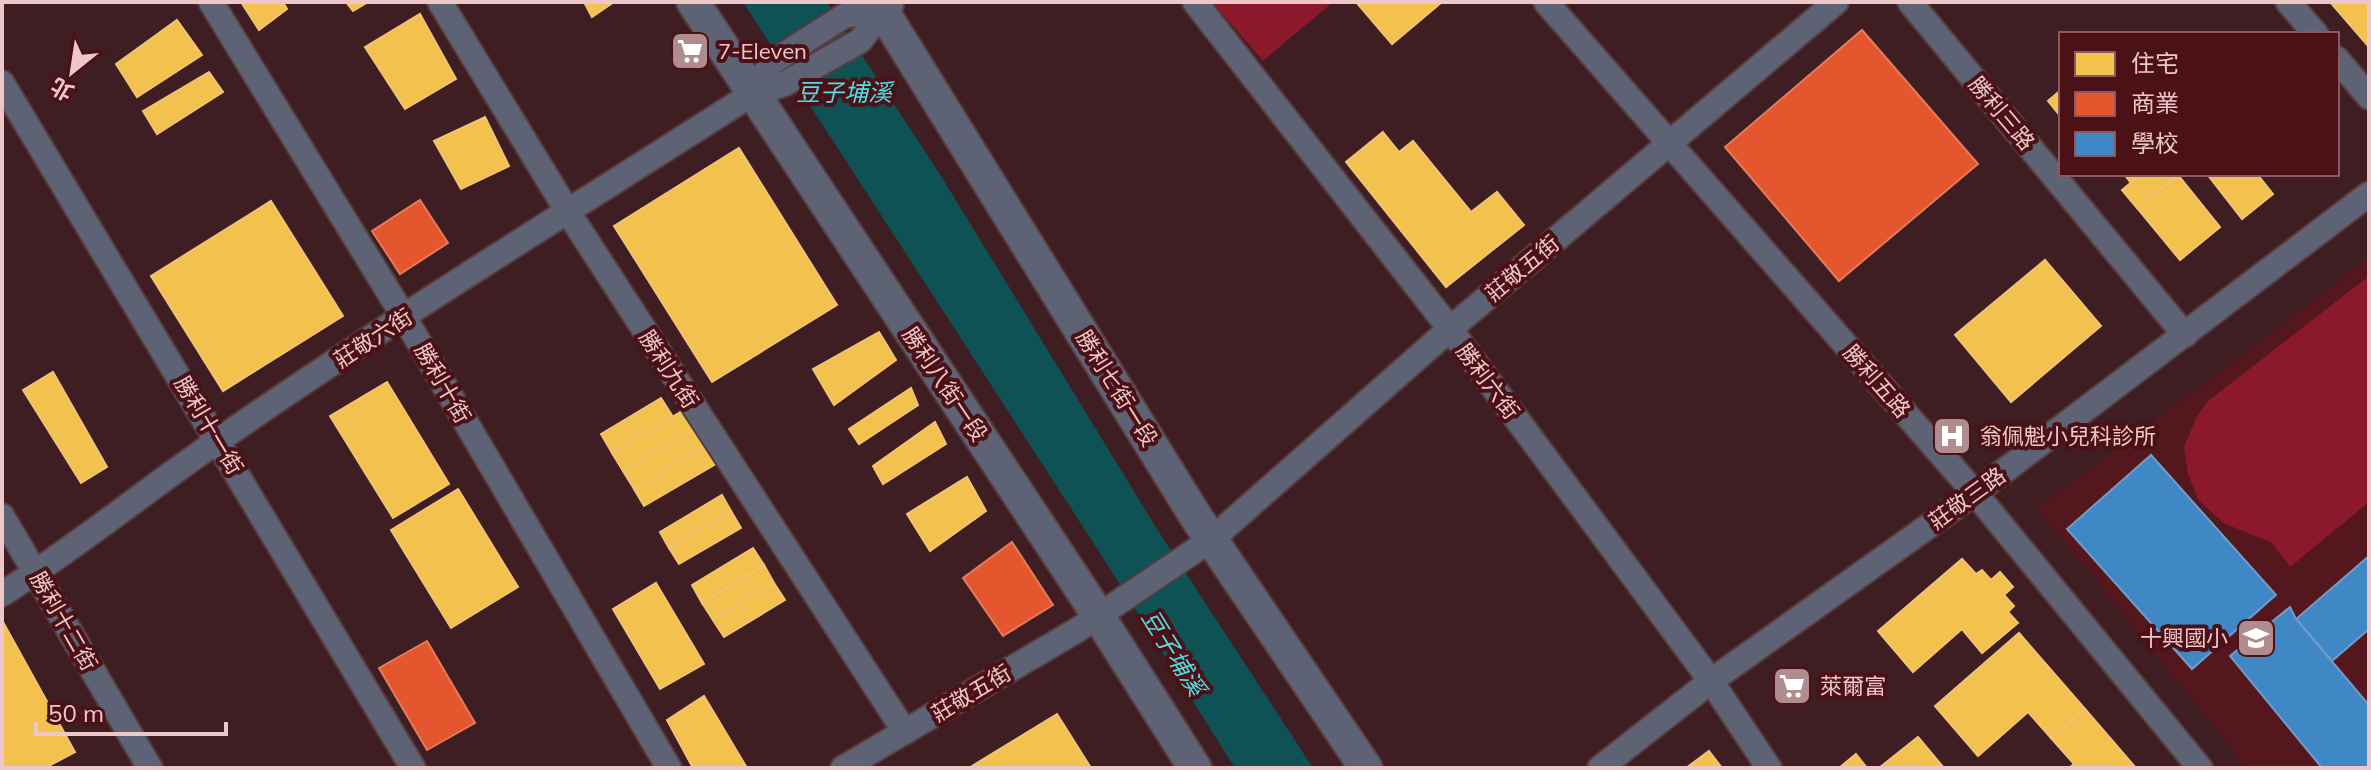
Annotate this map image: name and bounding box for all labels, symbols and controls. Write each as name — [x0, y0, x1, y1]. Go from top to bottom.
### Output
supermarket icon: 7-Eleven — [669, 30, 711, 72]
north arrow — [32, 32, 112, 112]
legend — [2059, 32, 2339, 176]
place label: 7-Eleven — [718, 37, 807, 65]
text: 住宅 — [2131, 48, 2179, 78]
street label: 勝利三路 — [1963, 70, 2041, 156]
text: 北 — [45, 72, 79, 107]
water label: 豆子埔溪 — [796, 77, 895, 107]
text: 商業 — [2131, 88, 2179, 118]
text: 學校 — [2131, 128, 2179, 158]
street label: 莊敬五街 — [1479, 229, 1565, 307]
street label: 莊敬六街 — [328, 302, 418, 374]
street label: 勝利八街一段 — [896, 321, 994, 447]
street label: 勝利九街 — [633, 324, 705, 414]
street label: 勝利七街一段 — [1070, 325, 1164, 451]
street label: 勝利六街 — [1450, 337, 1526, 425]
street label: 勝利十街 — [409, 338, 477, 428]
street label: 勝利五路 — [1838, 339, 1916, 423]
street label: 勝利十一街 — [169, 371, 249, 479]
hospital icon: 翁佩魁小兒科診所 — [1931, 415, 1973, 457]
place label: 翁佩魁小兒科診所 — [1980, 422, 2156, 450]
street label: 莊敬三路 — [1923, 461, 2011, 535]
street label: 勝利十二街 — [24, 566, 104, 676]
water label: 豆子埔溪 — [1136, 604, 1214, 704]
school or university icon: 十興國小 — [2235, 617, 2277, 659]
place label: 十興國小 — [2140, 624, 2228, 652]
street label: 莊敬五街 — [926, 658, 1016, 728]
supermarket icon: 萊爾富 — [1771, 665, 1813, 707]
place label: 萊爾富 — [1820, 672, 1886, 700]
scale bar — [36, 686, 226, 736]
text: 50 m — [48, 698, 104, 728]

